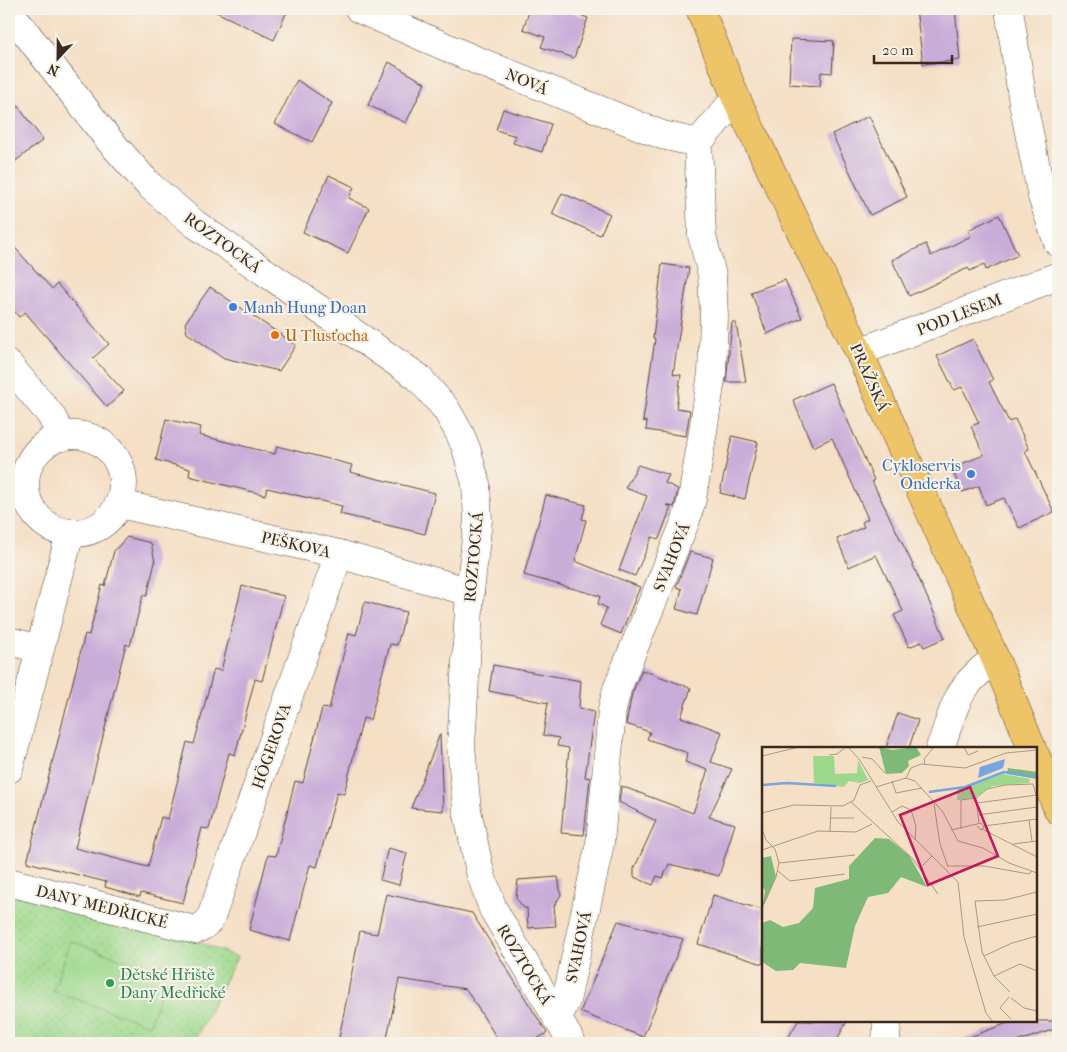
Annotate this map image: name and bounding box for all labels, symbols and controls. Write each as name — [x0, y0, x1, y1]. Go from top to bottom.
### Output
north arrow — [32, 32, 82, 82]
scale bar — [874, 32, 952, 64]
text: 20 m — [882, 41, 914, 59]
text: N — [45, 60, 61, 79]
street label: NOVÁ — [503, 63, 552, 99]
street label: ROZTOCKÁ — [180, 207, 266, 277]
street label: POD LESEM — [914, 289, 1005, 339]
place label: Manh Hung Doan — [243, 298, 367, 317]
marker: Manh Hung Doan — [227, 301, 239, 313]
place label: U Tlusťocha — [285, 326, 369, 345]
marker: U Tlusťocha — [269, 329, 281, 341]
street label: PRAŽSKÁ — [846, 340, 894, 415]
place label: Cykloservis Onderka — [882, 456, 962, 493]
marker: Cykloservis Onderka — [965, 468, 977, 480]
street label: ROZTOCKÁ — [459, 510, 487, 603]
street label: SVAHOVÁ — [648, 519, 694, 594]
street label: PEŠKOVA — [259, 526, 333, 562]
street label: HÖGEROVA — [248, 700, 295, 792]
inset map — [762, 747, 1037, 1022]
street label: DANY MEDŘICKÉ — [34, 880, 170, 932]
street label: SVAHOVÁ — [561, 909, 595, 985]
street label: ROZTOCKÁ — [493, 920, 557, 1009]
place label: Dětské Hřiště Dany Medřické — [120, 965, 226, 1002]
marker: Dětské Hřiště Dany Medřické — [104, 977, 116, 989]

